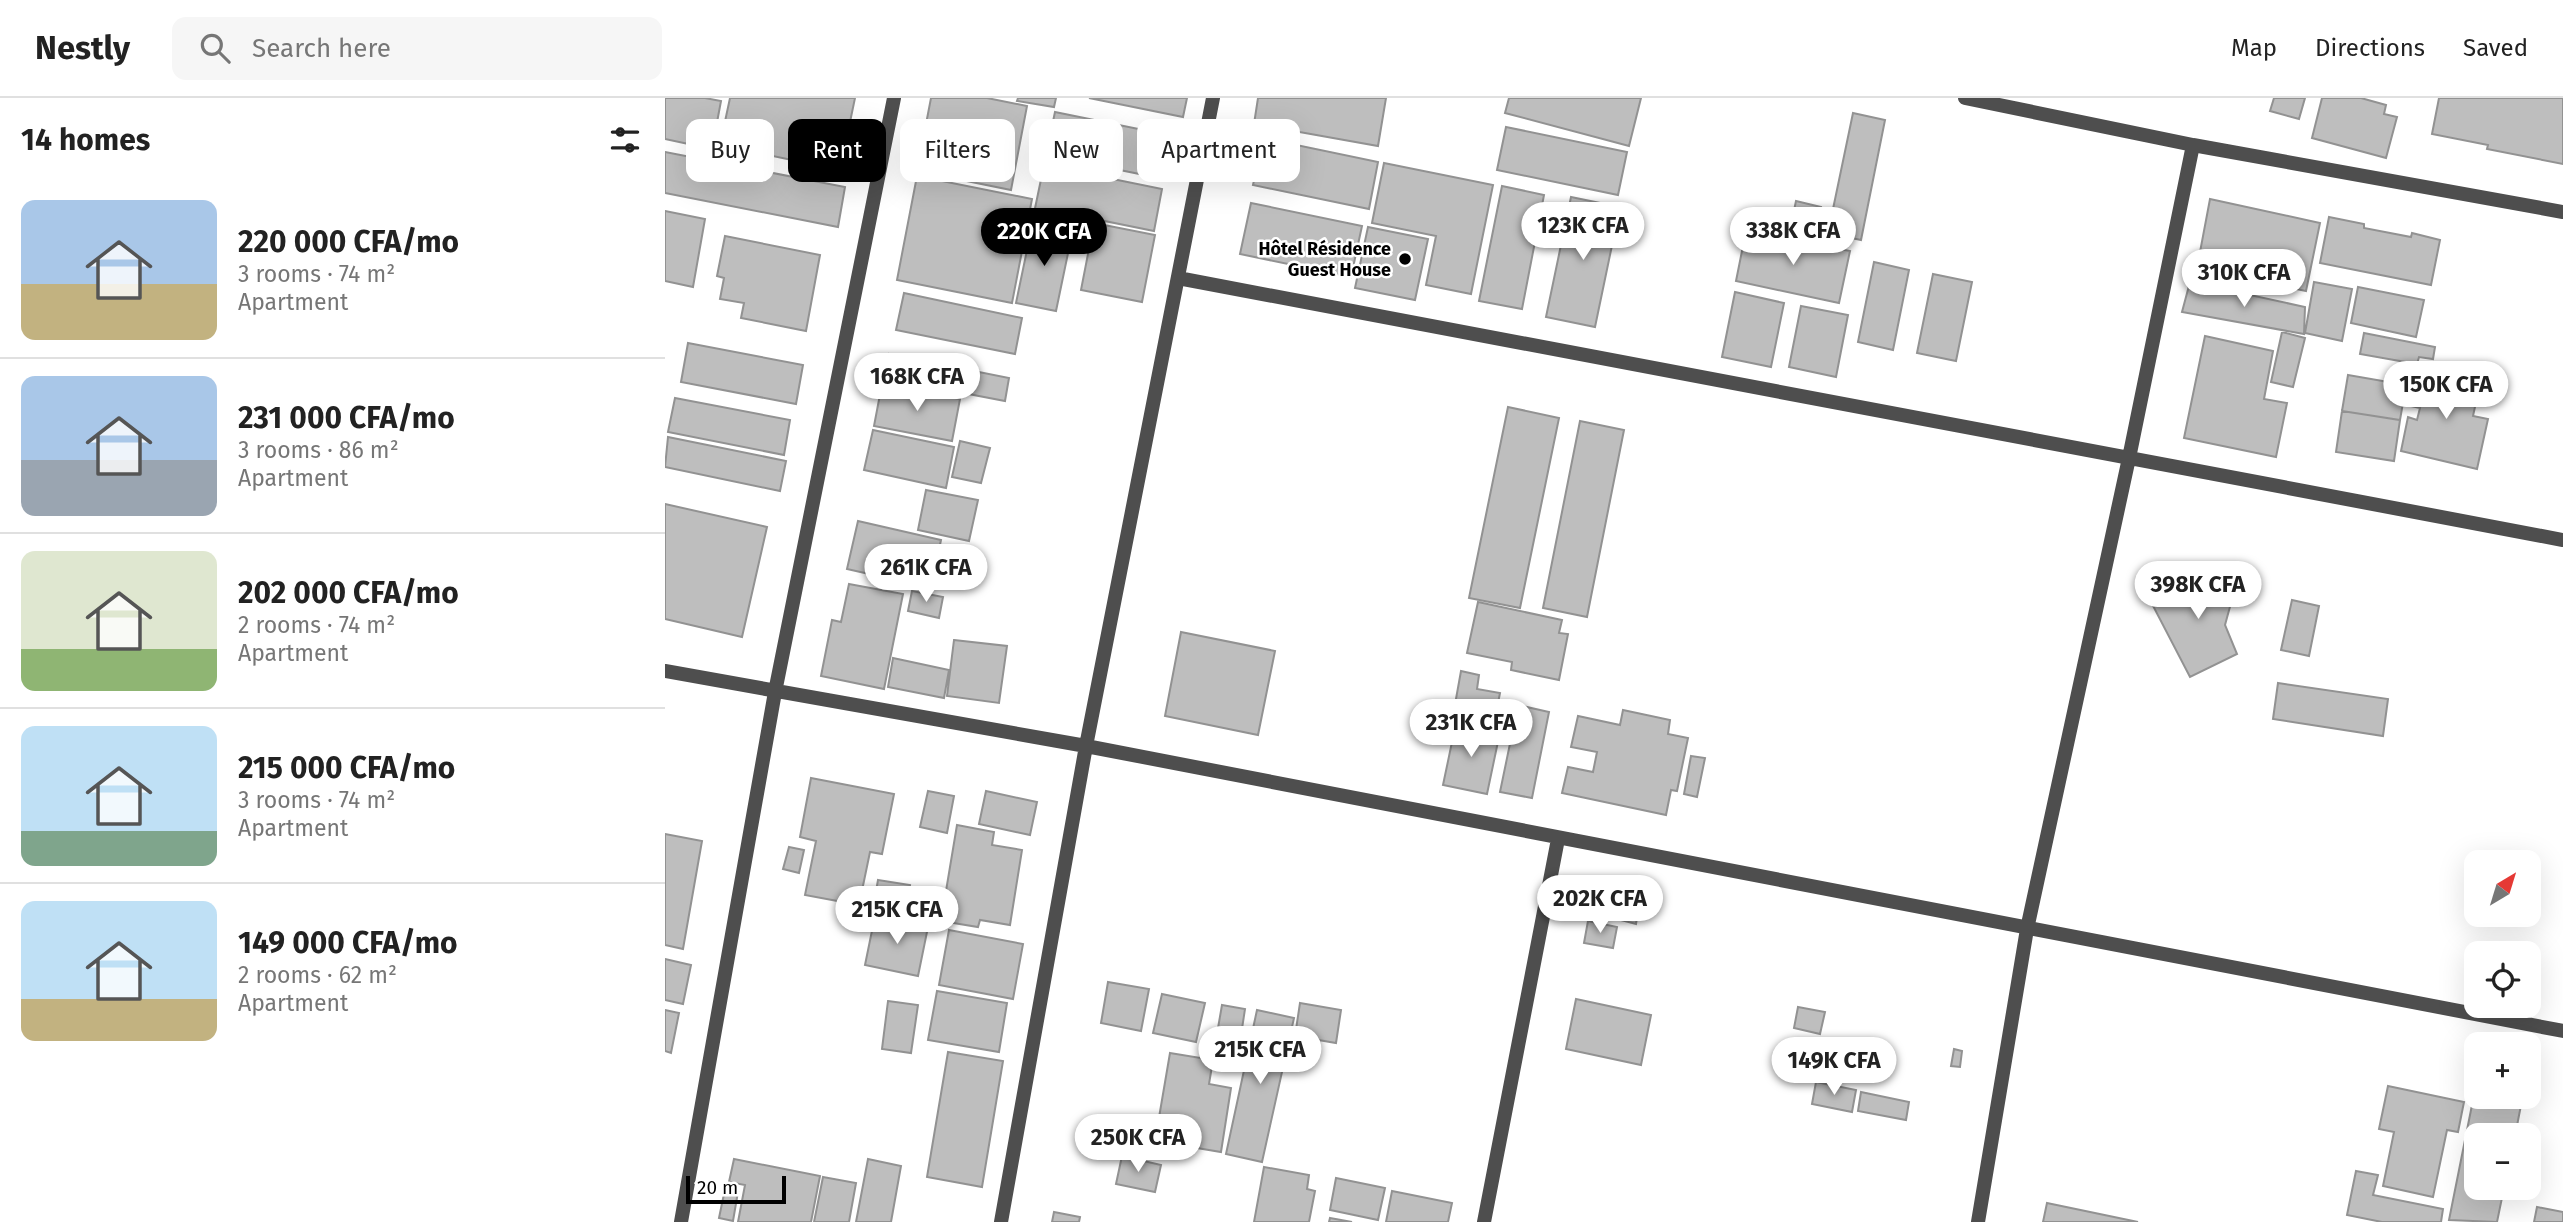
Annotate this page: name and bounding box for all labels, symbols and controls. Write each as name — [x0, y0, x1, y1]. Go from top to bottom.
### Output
search box — [172, 17, 662, 80]
text: Nestly — [35, 28, 130, 68]
icon: search — [196, 29, 234, 67]
text: Search here — [252, 33, 391, 64]
text: Map — [2231, 34, 2277, 62]
text: Directions — [2315, 34, 2425, 62]
text: Saved — [2463, 34, 2528, 62]
chip: Buy — [686, 119, 774, 182]
chip: Rent — [788, 119, 886, 182]
chip: Filters — [900, 119, 1015, 182]
chip: New — [1029, 119, 1123, 182]
chip: Apartment — [1137, 119, 1300, 182]
icon: filters — [606, 121, 644, 159]
text: 14 homes — [21, 122, 150, 158]
pin: 123K CFA — [1511, 202, 1655, 262]
pin: 220K CFA — [972, 208, 1116, 268]
pin: 338K CFA — [1721, 208, 1865, 267]
text: 123K CFA — [1537, 211, 1629, 239]
text: 338K CFA — [1746, 216, 1840, 244]
text: 220K CFA — [997, 217, 1091, 245]
text: 220 000 CFA/mo — [238, 224, 459, 260]
icon: home — [77, 228, 161, 312]
place label: Hôtel Résidence Guest House — [1258, 238, 1391, 281]
pin: 310K CFA — [2172, 250, 2316, 309]
marker: Hôtel Résidence Guest House — [1397, 251, 1413, 267]
text: 310K CFA — [2198, 258, 2290, 286]
text: 3 rooms · 74 m² — [238, 260, 395, 288]
text: Apartment — [238, 288, 348, 316]
pin: 168K CFA — [845, 354, 989, 413]
text: 168K CFA — [870, 362, 964, 390]
pin: 150K CFA — [2374, 362, 2518, 421]
text: 150K CFA — [2399, 370, 2493, 398]
text: 231 000 CFA/mo — [238, 400, 455, 436]
icon: home — [77, 404, 161, 488]
text: 3 rooms · 86 m² — [238, 436, 399, 464]
text: Apartment — [238, 464, 348, 492]
pin: 261K CFA — [854, 545, 998, 604]
text: 261K CFA — [880, 553, 972, 581]
pin: 398K CFA — [2126, 561, 2270, 621]
text: 398K CFA — [2151, 570, 2245, 598]
text: 202 000 CFA/mo — [238, 575, 459, 611]
icon: home — [77, 579, 161, 663]
text: 2 rooms · 74 m² — [238, 611, 395, 639]
text: Apartment — [238, 639, 348, 667]
pin: 231K CFA — [1399, 700, 1543, 759]
text: 231K CFA — [1426, 708, 1516, 736]
text: 215 000 CFA/mo — [238, 750, 455, 786]
icon: home — [77, 754, 161, 838]
text: 3 rooms · 74 m² — [238, 786, 395, 814]
text: Apartment — [238, 814, 348, 842]
north arrow — [2464, 850, 2541, 928]
map controls — [2464, 850, 2541, 1200]
pin: 202K CFA — [1528, 876, 1672, 935]
text: 202K CFA — [1553, 884, 1647, 912]
pin: 215K CFA — [825, 886, 969, 946]
text: 215K CFA — [851, 895, 943, 923]
text: 149 000 CFA/mo — [238, 925, 458, 961]
icon: home — [77, 929, 161, 1013]
button: locate — [2464, 941, 2541, 1018]
text: 2 rooms · 62 m² — [238, 961, 397, 989]
text: Apartment — [238, 989, 348, 1017]
pin: 215K CFA — [1188, 1026, 1332, 1086]
button: + — [2464, 1032, 2541, 1109]
text: 215K CFA — [1214, 1035, 1306, 1063]
pin: 149K CFA — [1762, 1038, 1906, 1097]
text: 149K CFA — [1788, 1046, 1880, 1074]
pin: 250K CFA — [1066, 1114, 1210, 1174]
text: 250K CFA — [1091, 1123, 1185, 1151]
button: − — [2464, 1123, 2541, 1200]
scale bar — [686, 1173, 786, 1205]
text: 20 m — [697, 1176, 738, 1199]

